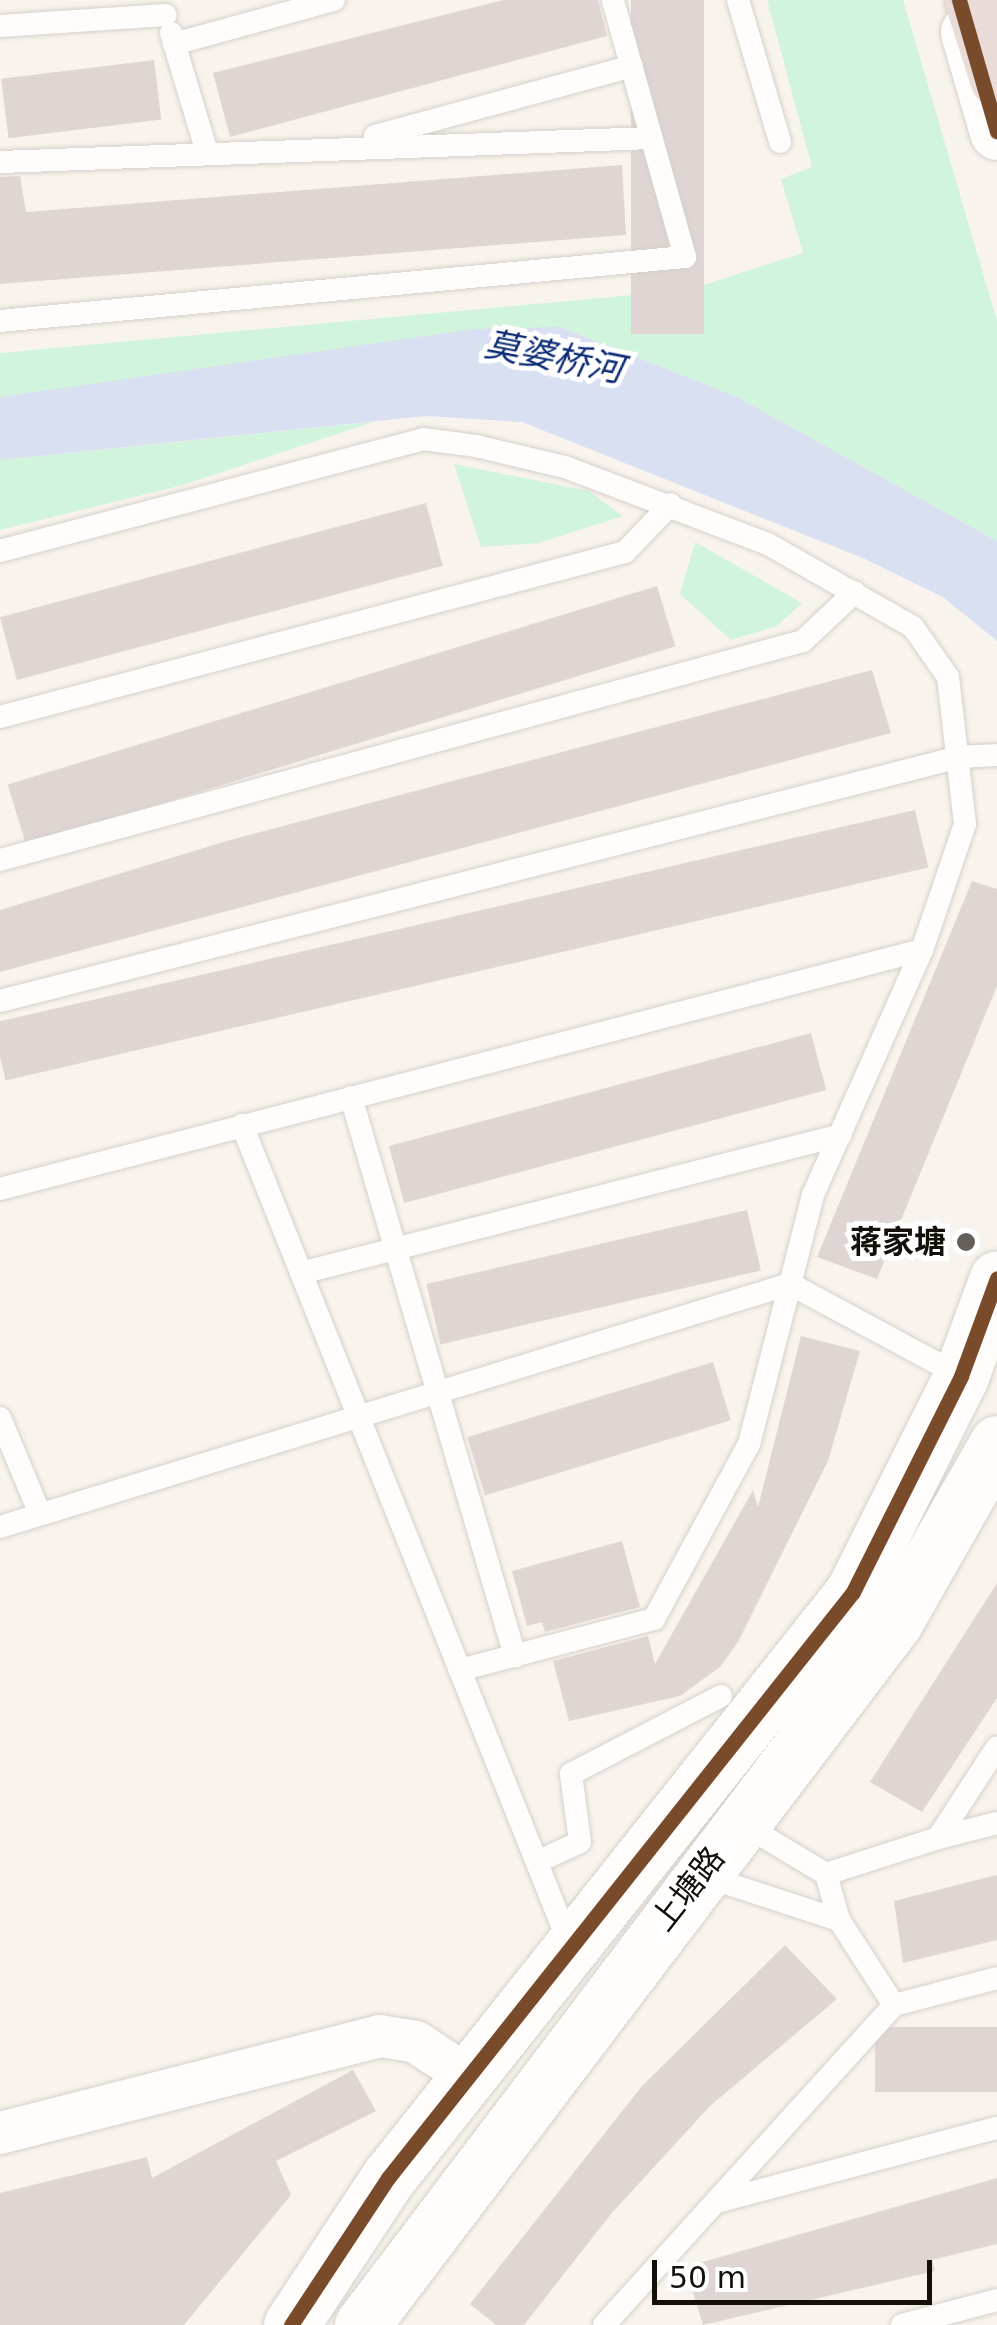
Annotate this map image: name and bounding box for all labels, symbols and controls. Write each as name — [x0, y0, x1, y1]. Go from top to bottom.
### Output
water label: 莫婆桥河 — [481, 323, 627, 391]
place label: 蒋家塘 — [850, 1223, 946, 1261]
marker: 蒋家塘 — [955, 1231, 977, 1253]
street label: 上塘路 — [643, 1839, 733, 1939]
scale bar — [657, 2240, 937, 2302]
text: 50 m — [669, 2260, 746, 2295]

